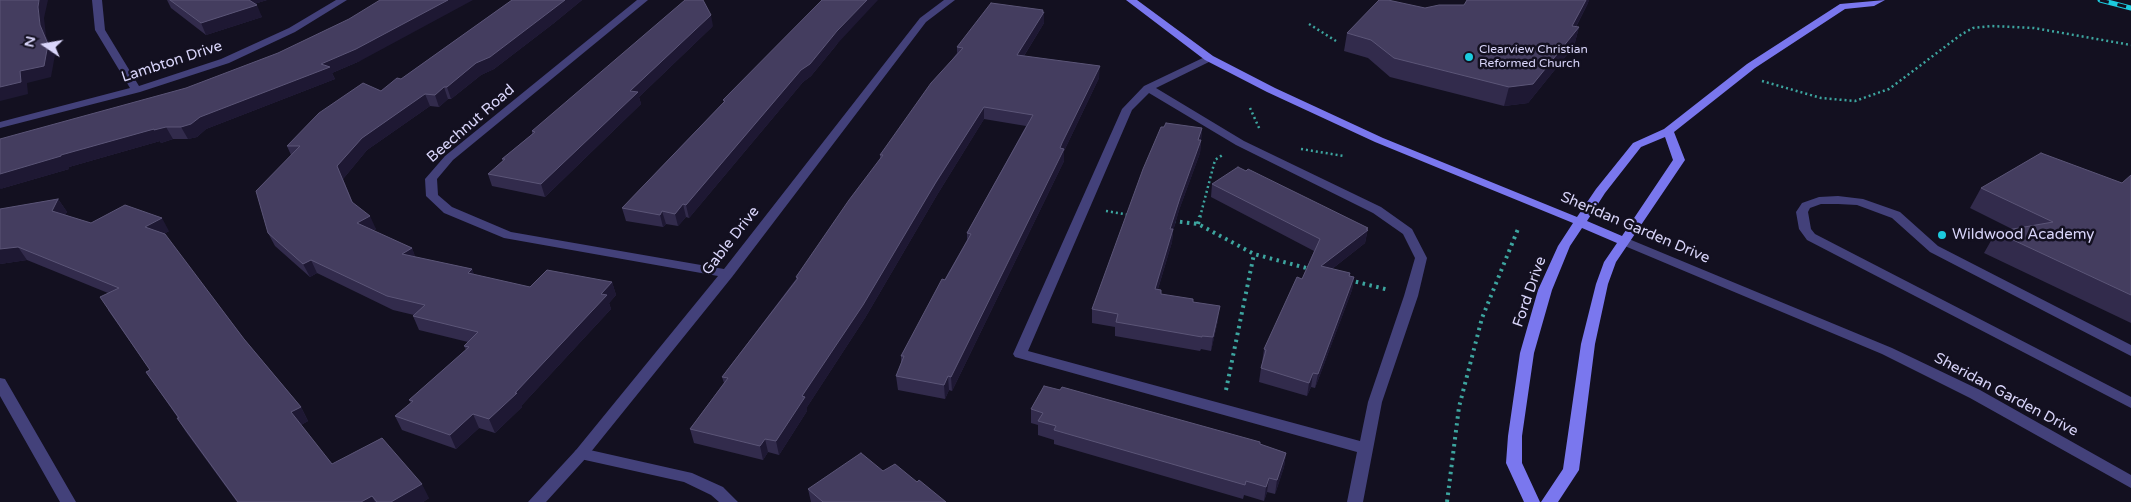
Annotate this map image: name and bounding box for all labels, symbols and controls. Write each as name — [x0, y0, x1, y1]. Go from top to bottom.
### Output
north arrow — [20, 20, 70, 70]
text: N — [20, 35, 39, 49]
street label: Lambton Drive — [119, 37, 225, 87]
place label: Clearview Christian Reformed Church — [1479, 43, 1588, 71]
marker: Clearview Christian Reformed Church — [1463, 51, 1475, 63]
street label: Beechnut Road — [424, 81, 518, 167]
street label: Sheridan Garden Drive — [1558, 188, 1712, 268]
street label: Gable Drive — [699, 203, 763, 279]
place label: Wildwood Academy — [1952, 226, 2094, 244]
marker: Wildwood Academy — [1936, 229, 1948, 241]
street label: Ford Drive — [1510, 254, 1550, 330]
street label: Sheridan Garden Drive — [1931, 349, 2081, 441]

